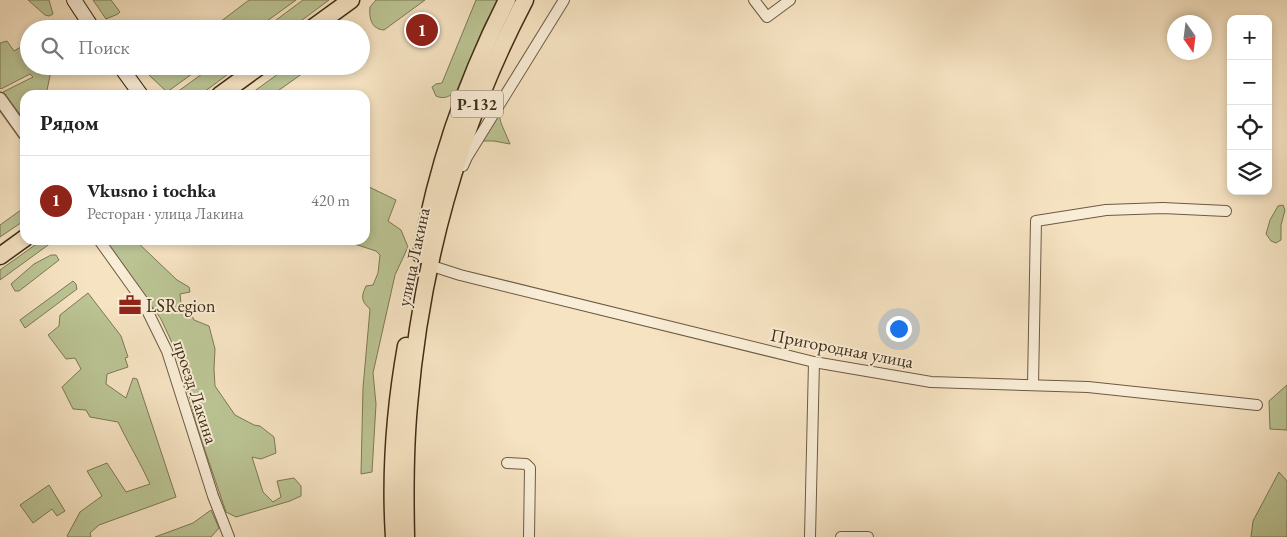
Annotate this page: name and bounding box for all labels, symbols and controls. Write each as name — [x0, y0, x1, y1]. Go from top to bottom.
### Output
pin: 1 — [406, 11, 438, 49]
north arrow — [1167, 15, 1212, 60]
map controls — [1227, 15, 1272, 195]
button: + — [1227, 15, 1272, 60]
search box — [20, 20, 370, 75]
icon: search — [38, 34, 66, 62]
text: Поиск — [78, 35, 130, 60]
button: − — [1227, 60, 1272, 105]
road number: Р-132 — [451, 90, 503, 118]
button: locate — [1227, 105, 1272, 150]
text: Рядом — [40, 109, 99, 136]
button: layers — [1227, 150, 1272, 195]
text: Vkusno i tochka — [87, 178, 216, 203]
text: 1 — [52, 190, 60, 211]
text: 420 m — [311, 190, 350, 211]
text: Ресторан · улица Лакина — [87, 203, 244, 224]
street label: улица Лакина — [391, 205, 435, 308]
office icon: LSRegion — [117, 292, 143, 318]
place label: LSRegion — [146, 294, 216, 317]
your location — [886, 316, 912, 342]
street label: Пригородная улица — [769, 323, 916, 373]
street label: проезд Лакина — [168, 337, 224, 447]

